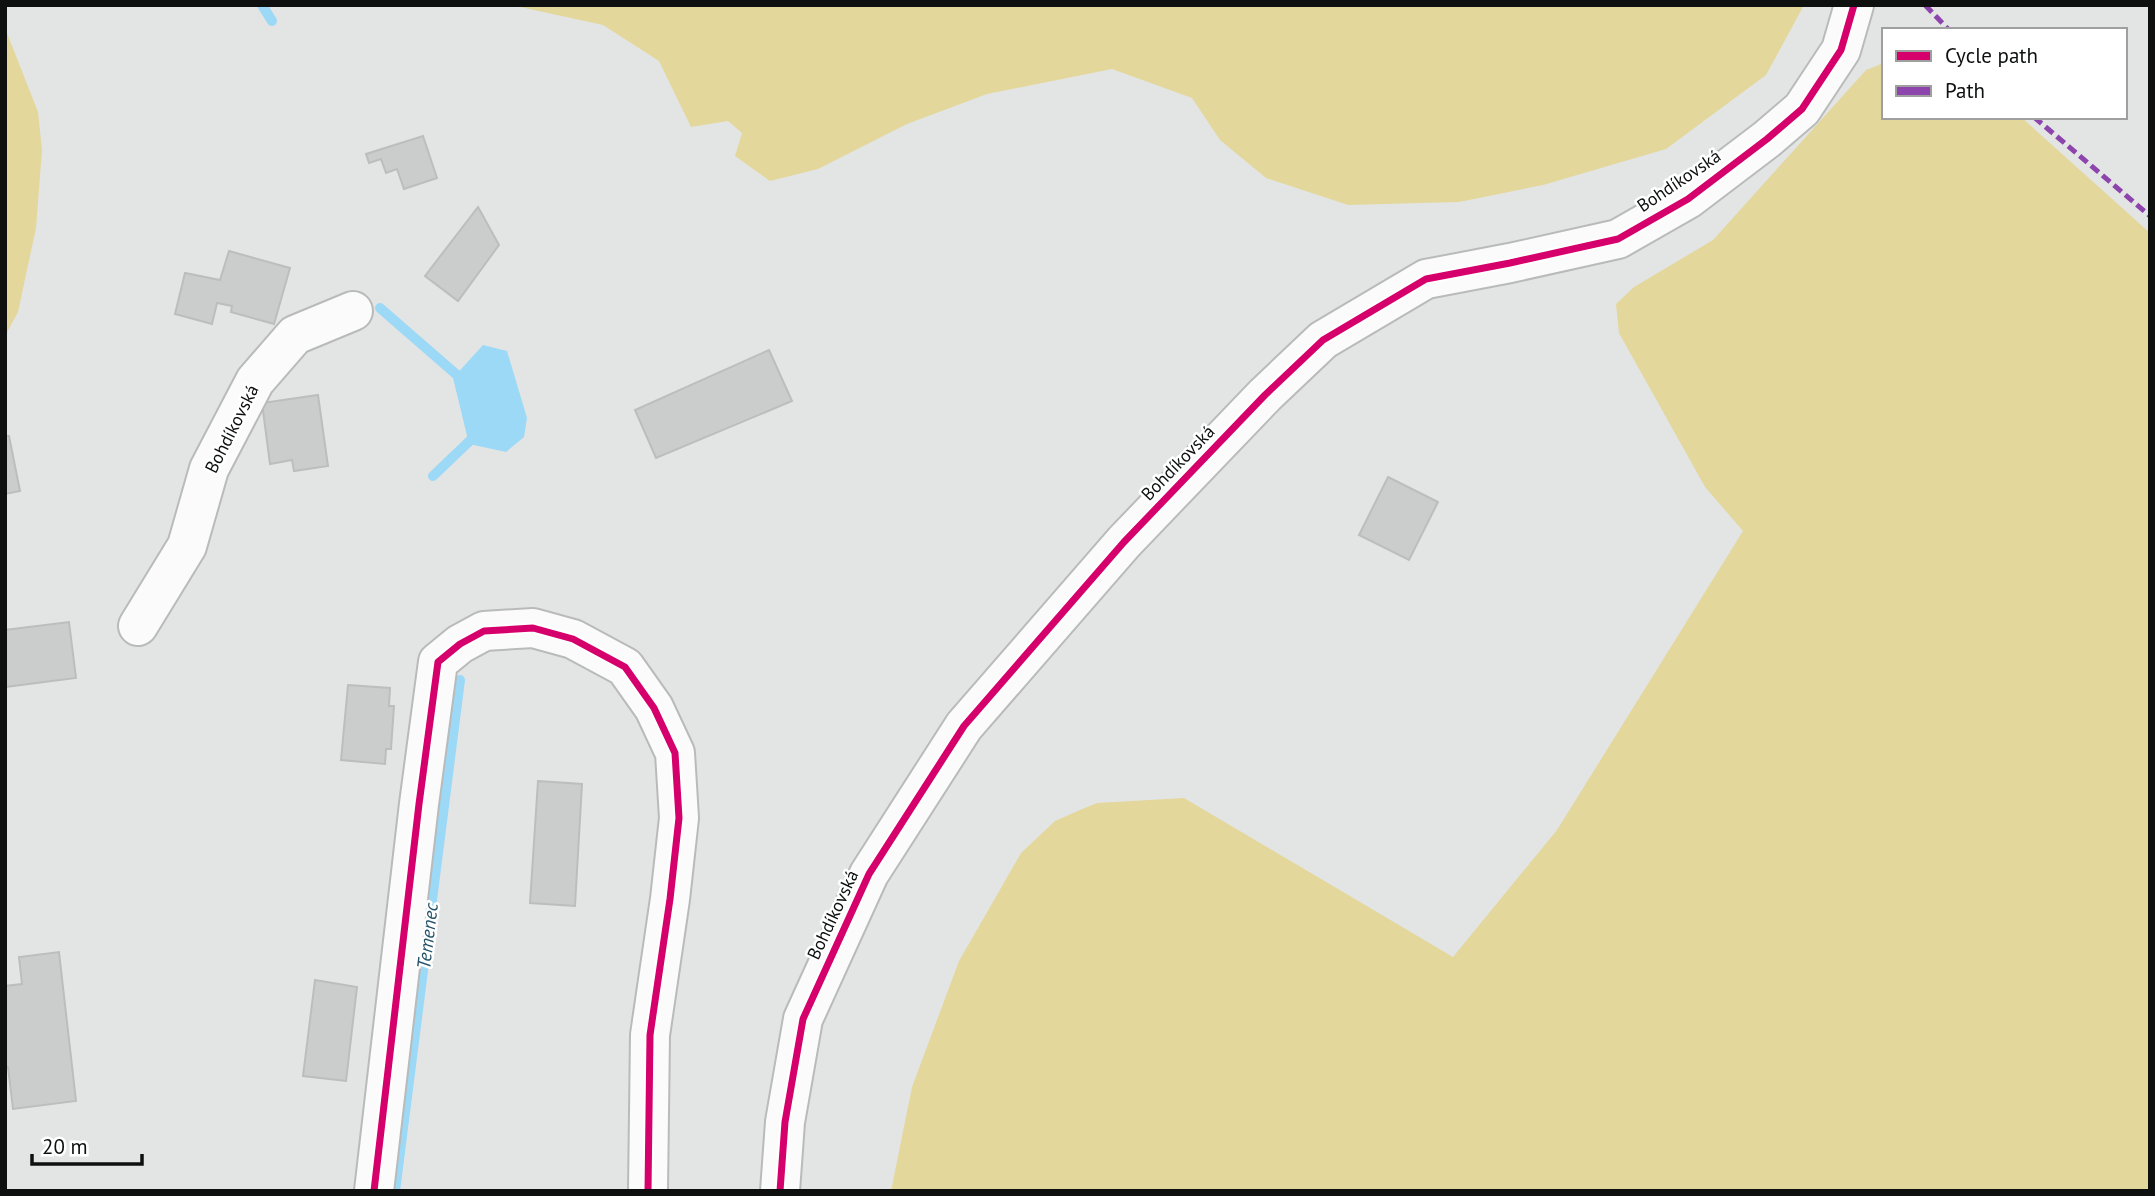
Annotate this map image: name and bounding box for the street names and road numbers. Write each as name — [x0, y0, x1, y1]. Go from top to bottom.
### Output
street label: Bohdíkovská — [1632, 144, 1725, 217]
street label: Bohdíkovská — [199, 381, 264, 477]
street label: Bohdíkovská — [1136, 420, 1219, 505]
street label: Bohdíkovská — [802, 866, 863, 963]

